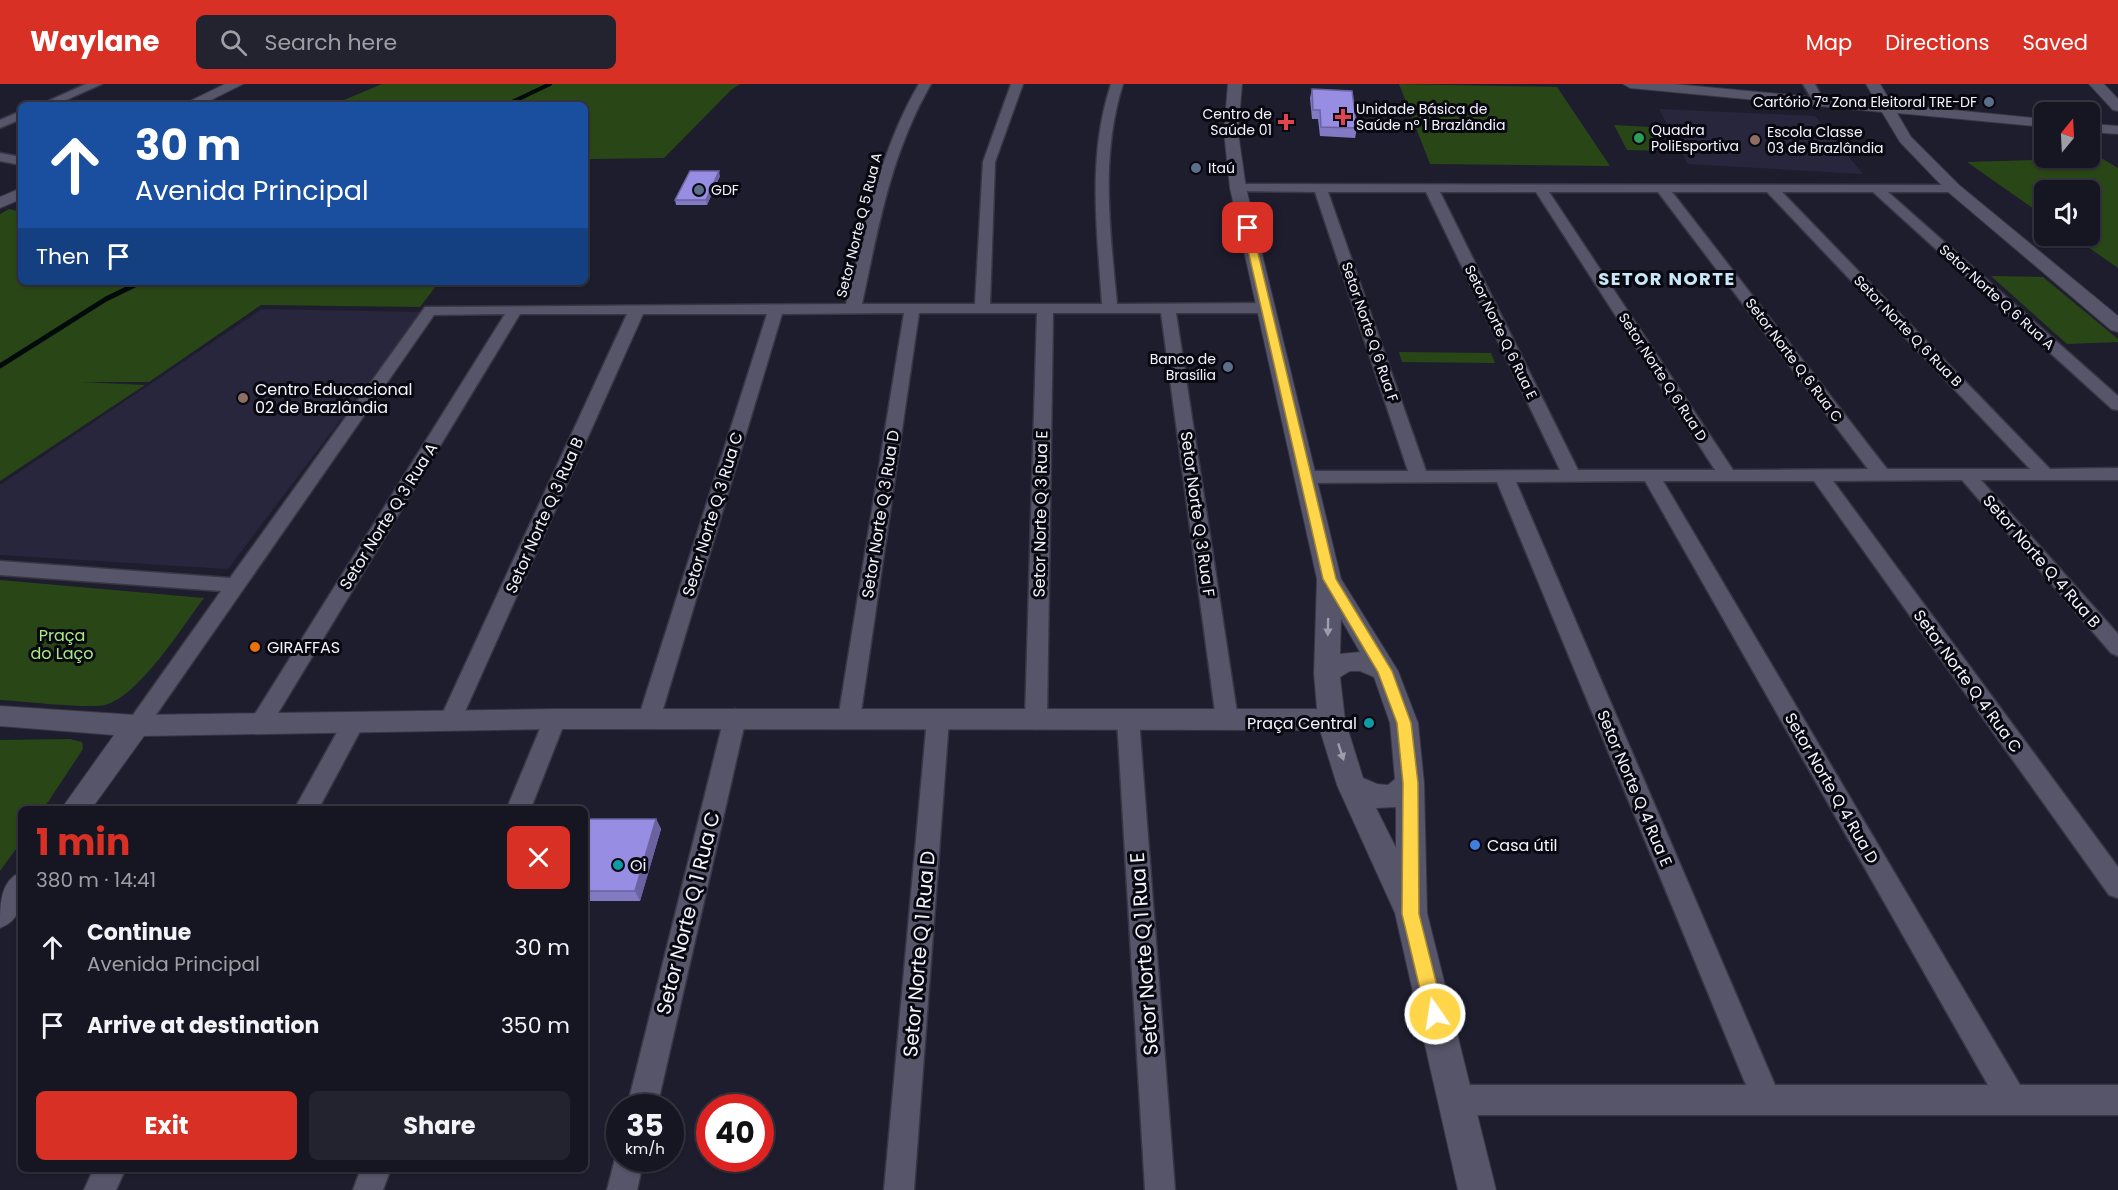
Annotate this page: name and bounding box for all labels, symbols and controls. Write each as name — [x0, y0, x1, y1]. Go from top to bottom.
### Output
search box — [196, 15, 616, 69]
text: Waylane — [30, 22, 160, 61]
icon: search — [217, 26, 250, 59]
text: Search here — [265, 27, 397, 58]
text: Map — [1806, 28, 1852, 57]
text: Directions — [1885, 28, 1989, 57]
text: Saved — [2022, 28, 2088, 57]
place label: Cartório 7ª Zona Eleitoral TRE-DF — [1753, 92, 1977, 112]
marker: Cartório 7ª Zona Eleitoral TRE-DF — [1982, 95, 1996, 109]
place label: Unidade Básica de Saúde nº 1 Brazlândia — [1356, 99, 1505, 135]
north arrow — [2034, 102, 2100, 168]
map controls — [2034, 102, 2100, 246]
place label: Centro de Saúde 01 — [1202, 104, 1272, 140]
marker: Unidade Básica de Saúde nº 1 Brazlândia — [1334, 108, 1352, 126]
marker: Centro de Saúde 01 — [1277, 113, 1295, 131]
text: 30 m — [135, 116, 241, 175]
place label: Quadra PoliEsportiva — [1651, 120, 1739, 156]
place label: Escola Classe 03 de Brazlândia — [1767, 122, 1884, 158]
icon: ahead — [36, 126, 114, 204]
marker: Quadra PoliEsportiva — [1632, 131, 1646, 145]
marker: Escola Classe 03 de Brazlândia — [1748, 133, 1762, 147]
street label: Setor Norte Q 5 Rua A — [831, 150, 887, 300]
place label: Itaú — [1208, 158, 1235, 178]
marker: Itaú — [1189, 161, 1203, 175]
text: Avenida Principal — [135, 172, 369, 209]
place label: GDF — [711, 180, 739, 200]
button: sound — [2034, 180, 2100, 246]
marker: GDF — [692, 183, 706, 197]
pin — [1222, 202, 1273, 253]
icon: arrive — [1231, 211, 1264, 244]
icon: arrive — [102, 240, 135, 273]
street label: Setor Norte Q 6 Rua A — [1935, 240, 2059, 354]
text: Then — [36, 241, 90, 272]
street label: Setor Norte Q 6 Rua F — [1337, 259, 1403, 405]
street label: Setor Norte Q 6 Rua E — [1460, 262, 1542, 402]
district label: SETOR NORTE — [1598, 266, 1736, 291]
street label: Setor Norte Q 6 Rua B — [1849, 271, 1967, 391]
street label: Setor Norte Q 6 Rua C — [1741, 294, 1847, 426]
street label: Setor Norte Q 6 Rua D — [1614, 309, 1712, 445]
place label: Banco de Brasília — [1150, 349, 1216, 385]
marker: Banco de Brasília — [1221, 360, 1235, 374]
place label: Centro Educacional 02 de Brazlândia — [255, 378, 413, 419]
marker: Centro Educacional 02 de Brazlândia — [236, 391, 250, 405]
street label: Setor Norte Q 3 Rua D — [856, 428, 905, 600]
street label: Setor Norte Q 3 Rua C — [676, 429, 748, 599]
street label: Setor Norte Q 3 Rua E — [1028, 430, 1053, 598]
street label: Setor Norte Q 3 Rua F — [1175, 430, 1220, 598]
street label: Setor Norte Q 3 Rua B — [500, 433, 589, 597]
street label: Setor Norte Q 3 Rua A — [334, 438, 443, 594]
street label: Setor Norte Q 4 Rua B — [1977, 490, 2106, 633]
street label: Setor Norte Q 4 Rua C — [1908, 605, 2027, 758]
one-way arrow — [1323, 617, 1333, 636]
park label: Praça do Laço — [30, 624, 94, 665]
place label: GIRAFFAS — [267, 636, 340, 659]
marker: GIRAFFAS — [248, 640, 262, 654]
street label: Setor Norte Q 4 Rua E — [1591, 707, 1678, 870]
street label: Setor Norte Q 4 Rua D — [1779, 709, 1884, 868]
place label: Praça Central — [1247, 712, 1357, 735]
marker: Praça Central — [1362, 716, 1376, 730]
one-way arrow — [1337, 743, 1346, 761]
street label: Setor Norte Q 1 Rua C — [649, 808, 727, 1018]
text: 1 min — [36, 817, 130, 868]
button: close — [507, 826, 570, 889]
place label: Casa útil — [1487, 834, 1558, 857]
marker: Casa útil — [1468, 838, 1482, 852]
street label: Setor Norte Q 1 Rua D — [896, 850, 942, 1058]
street label: Setor Norte Q 1 Rua E — [1123, 852, 1165, 1056]
place label: Oi — [630, 854, 647, 877]
marker: Oi — [611, 858, 625, 872]
text: 380 m · 14:41 — [36, 866, 156, 894]
text: Continue — [87, 917, 191, 948]
icon: ahead — [36, 931, 69, 964]
text: 30 m — [515, 932, 570, 963]
text: Avenida Principal — [87, 950, 260, 978]
position arrow — [1403, 982, 1467, 1046]
icon: arrive — [36, 1009, 69, 1042]
text: Arrive at destination — [87, 1010, 319, 1041]
text: 350 m — [501, 1010, 570, 1041]
button: Exit — [36, 1091, 297, 1160]
button: Share — [309, 1091, 570, 1160]
speed limit sign: 40 — [696, 1094, 774, 1172]
text: 35 — [626, 1104, 664, 1147]
text: km/h — [625, 1138, 665, 1159]

